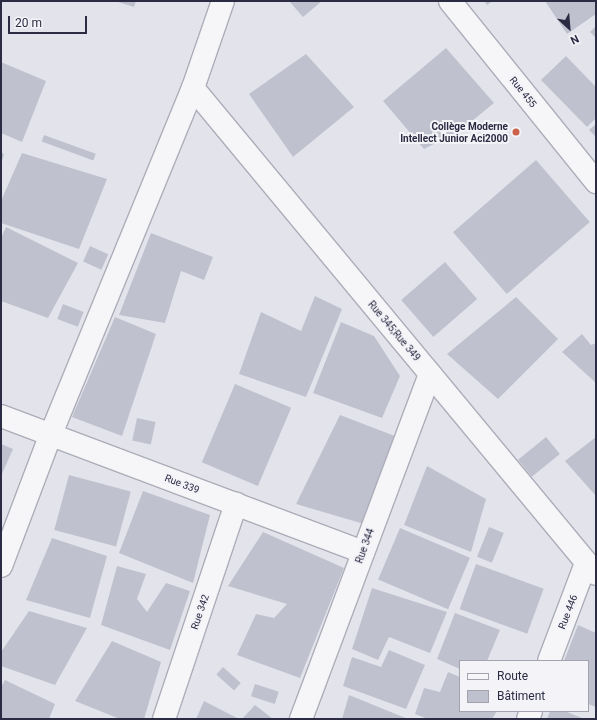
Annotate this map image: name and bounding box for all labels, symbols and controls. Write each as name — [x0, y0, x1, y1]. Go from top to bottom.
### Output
scale bar — [10, 8, 89, 34]
north arrow — [549, 8, 589, 48]
text: 20 m — [15, 16, 42, 30]
text: N — [568, 32, 581, 47]
street label: Rue 455 — [507, 74, 539, 110]
place label: Collège Moderne Intellect Junior Aci2000 — [400, 120, 508, 144]
marker: Collège Moderne Intellect Junior Aci2000 — [511, 127, 521, 137]
street label: Rue 345;Rue 349 — [365, 299, 423, 363]
street label: Rue 339 — [163, 472, 201, 496]
street label: Rue 344 — [353, 527, 377, 565]
street label: Rue 342 — [188, 593, 212, 631]
street label: Rue 446 — [556, 593, 580, 631]
legend — [459, 660, 589, 712]
text: Route — [497, 669, 528, 683]
text: Bâtiment — [497, 689, 545, 703]

